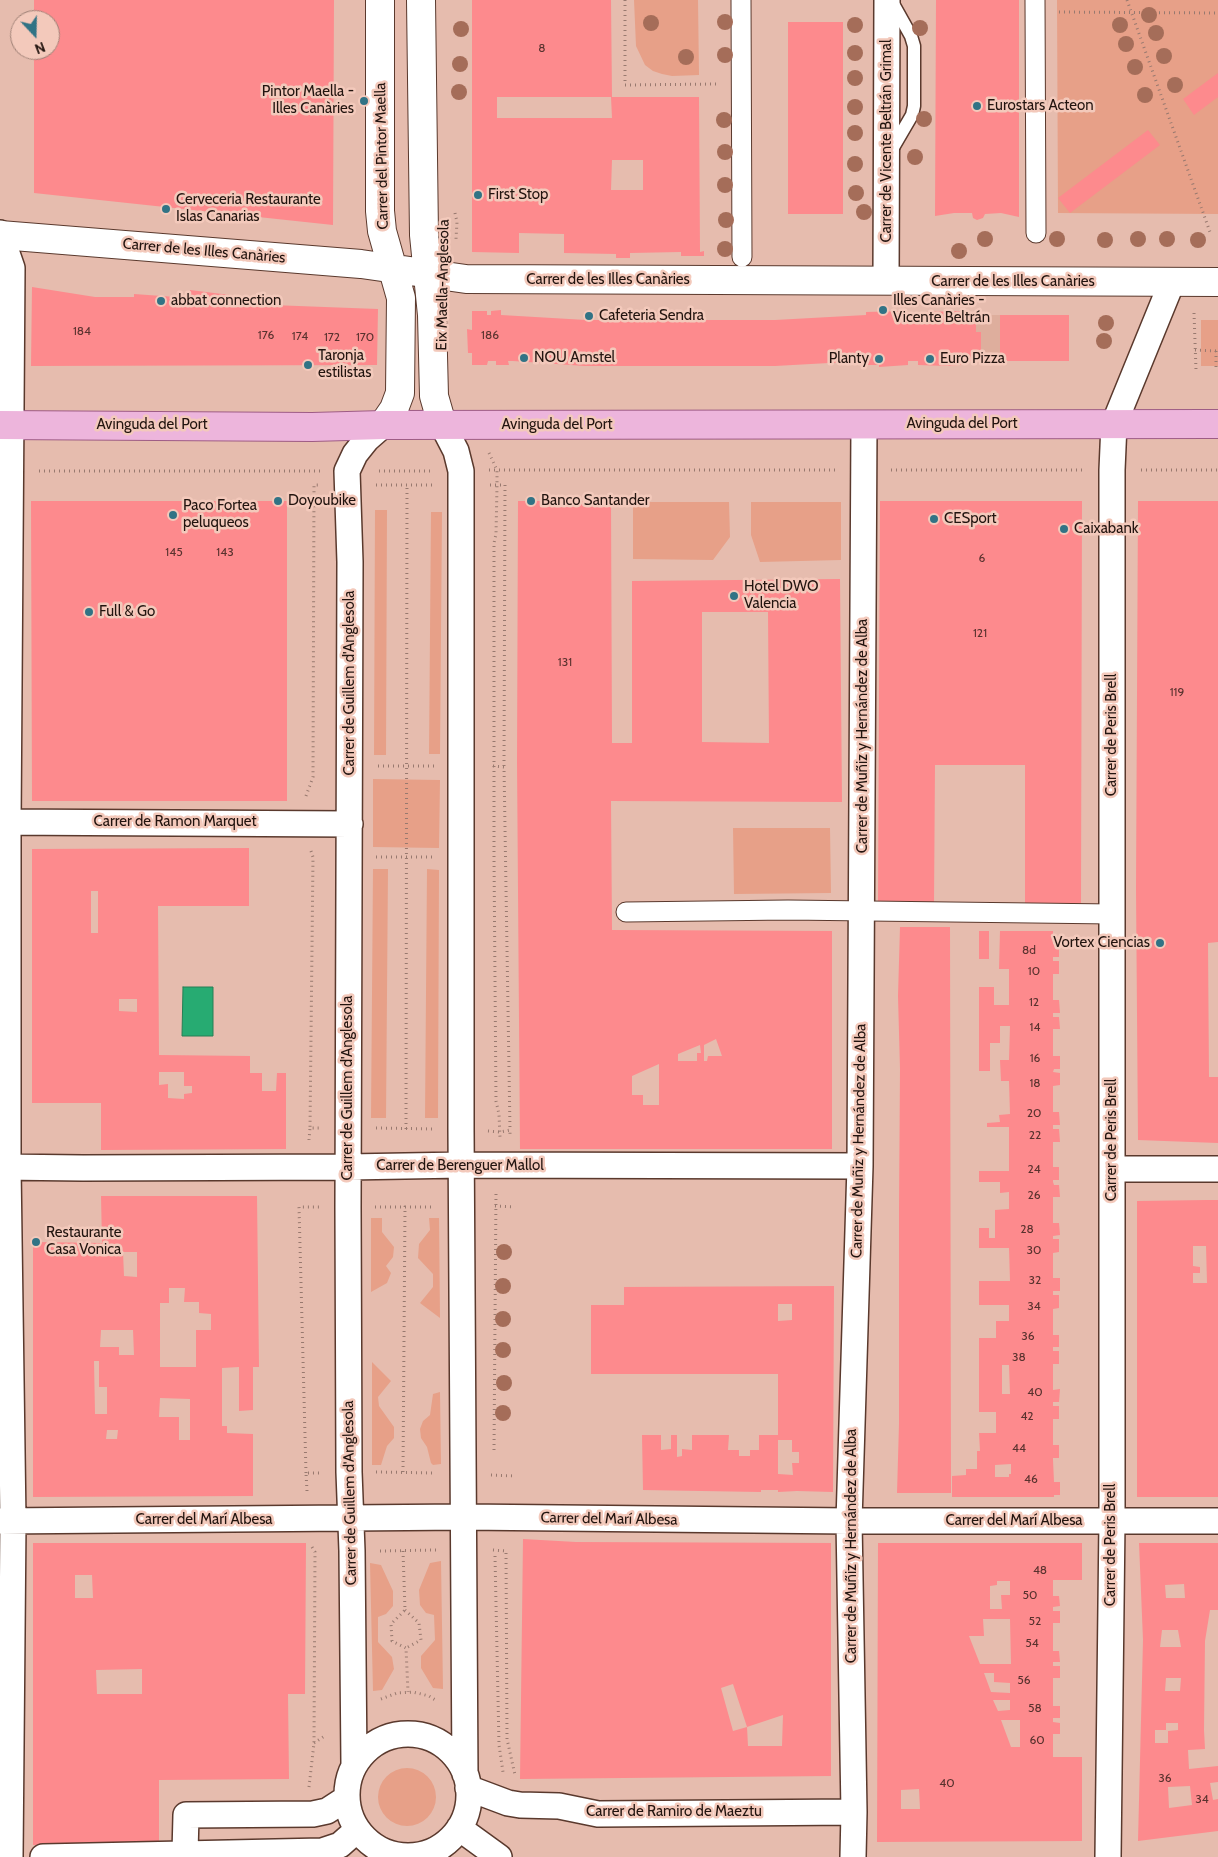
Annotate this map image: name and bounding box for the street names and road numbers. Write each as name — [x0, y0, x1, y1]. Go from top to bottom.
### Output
street label: Carrer de Vicente Beltrán Grimal — [878, 39, 896, 243]
street label: Carrer del Pintor Maella — [372, 82, 392, 230]
street label: Eix Maella-Anglesola — [433, 219, 453, 351]
street label: Carrer de les Illes Canàries — [122, 235, 286, 267]
street label: Carrer de les Illes Canàries — [526, 271, 690, 289]
street label: Carrer de les Illes Canàries — [931, 273, 1095, 291]
street label: Avinguda del Port — [906, 415, 1018, 433]
street label: Avinguda del Port — [96, 416, 208, 434]
street label: Avinguda del Port — [501, 416, 613, 434]
street label: Carrer de Guillem d'Anglesola — [341, 591, 359, 775]
street label: Carrer de Muñiz y Hernández de Alba — [854, 619, 872, 853]
street label: Carrer de Peris Brell — [1103, 674, 1121, 796]
street label: Carrer de Ramon Marquet — [93, 813, 257, 831]
street label: Carrer de Guillem d'Anglesola — [339, 996, 357, 1180]
street label: Carrer de Muñiz y Hernández de Alba — [848, 1024, 870, 1258]
street label: Carrer de Peris Brell — [1103, 1079, 1121, 1201]
street label: Carrer de Berenguer Mallol — [376, 1157, 544, 1175]
street label: Carrer de Guillem d'Anglesola — [339, 1400, 361, 1586]
street label: Carrer de Muñiz y Hernández de Alba — [843, 1429, 861, 1663]
street label: Carrer de Peris Brell — [1102, 1484, 1120, 1606]
street label: Carrer del Marí Albesa — [540, 1509, 678, 1529]
street label: Carrer del Marí Albesa — [135, 1511, 273, 1529]
street label: Carrer del Marí Albesa — [945, 1512, 1083, 1530]
street label: Carrer de Ramiro de Maeztu — [586, 1803, 762, 1821]

